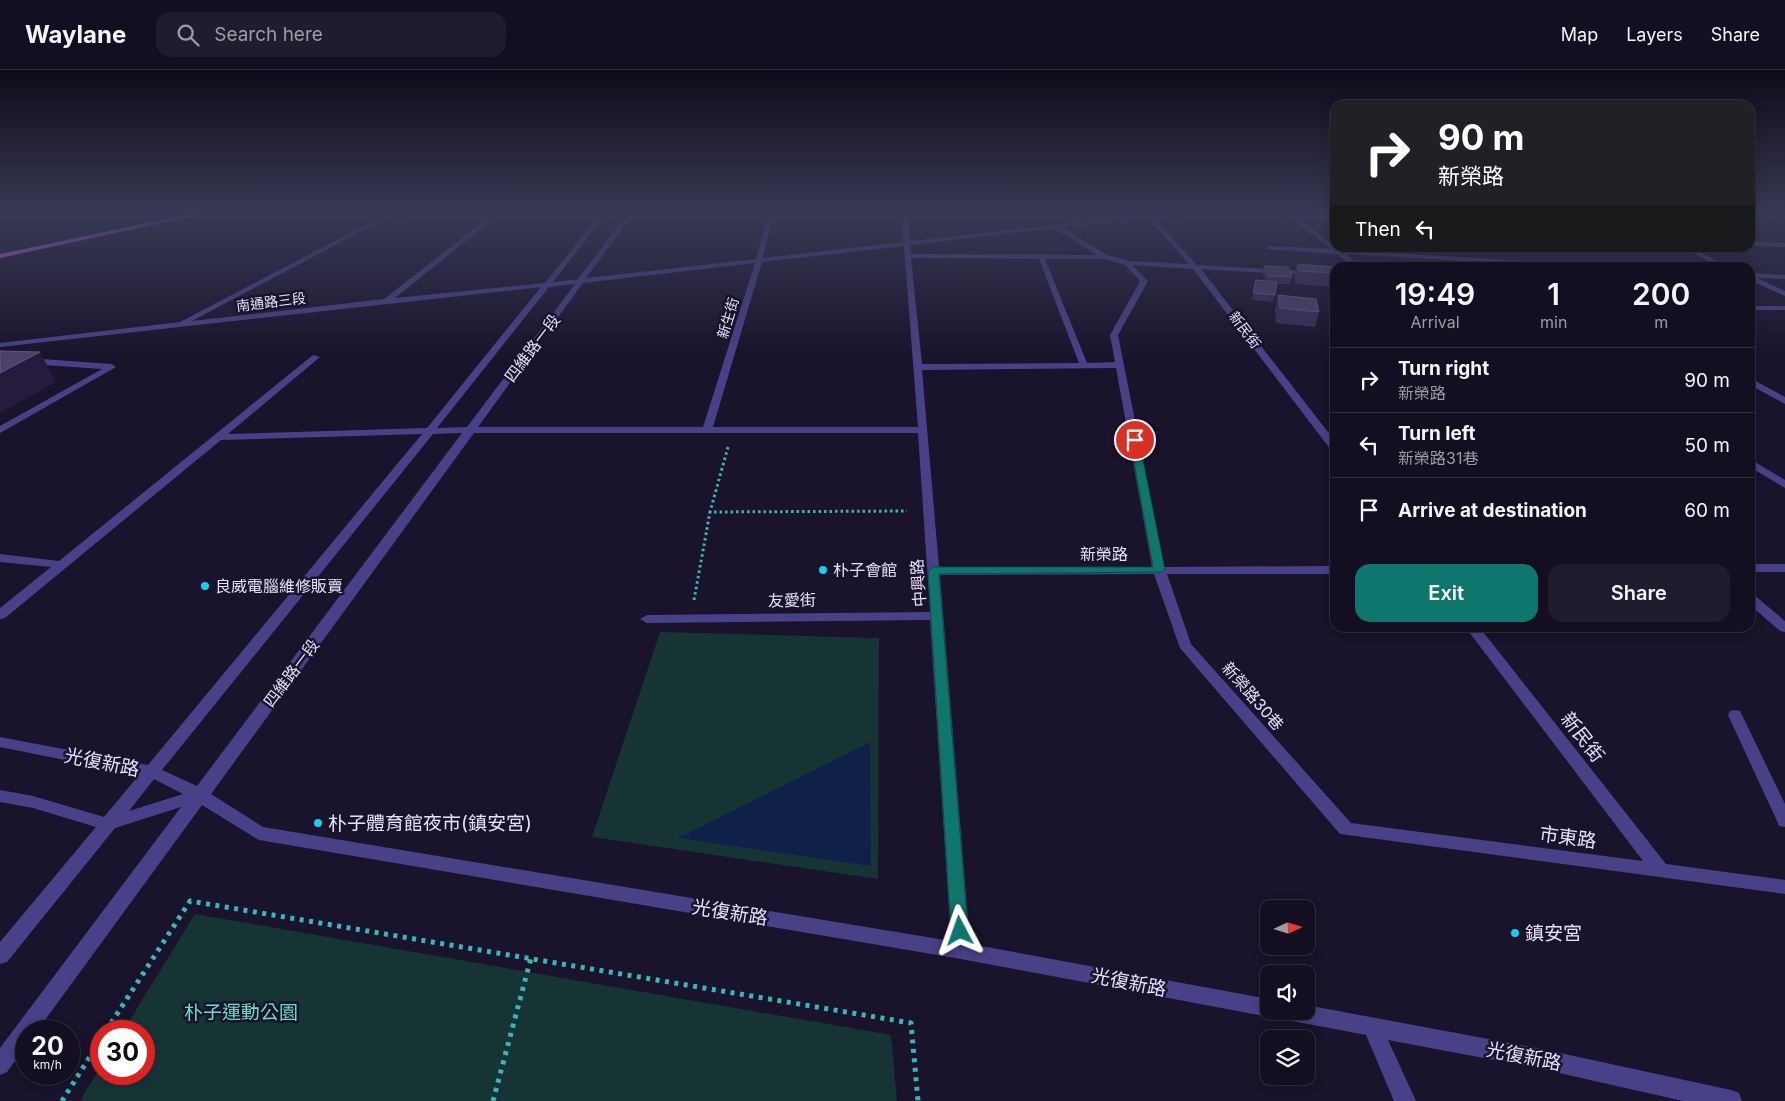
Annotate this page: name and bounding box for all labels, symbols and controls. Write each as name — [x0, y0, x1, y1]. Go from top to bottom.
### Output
search box — [156, 12, 506, 57]
text: Waylane — [25, 20, 126, 49]
icon: search — [174, 21, 202, 49]
text: Search here — [214, 23, 323, 46]
text: Map — [1561, 24, 1598, 45]
text: Layers — [1626, 24, 1683, 45]
text: Share — [1711, 24, 1760, 45]
text: 90 m — [1438, 116, 1525, 158]
icon: right — [1355, 120, 1420, 185]
text: 新榮路 — [1438, 163, 1504, 189]
icon: left — [1411, 215, 1439, 243]
text: Then — [1355, 218, 1401, 241]
text: 19:49 — [1395, 276, 1475, 312]
text: 1 — [1547, 276, 1560, 312]
text: 200 — [1632, 276, 1690, 312]
street label: 南通路三段 — [235, 289, 307, 314]
street label: 新生街 — [713, 295, 742, 340]
street label: 新民街 — [1226, 308, 1265, 352]
street label: 四維路一段 — [500, 310, 564, 386]
text: Arrival — [1410, 312, 1460, 332]
text: min — [1540, 312, 1567, 332]
text: m — [1654, 312, 1668, 332]
text: Turn right — [1398, 357, 1489, 380]
icon: right — [1355, 366, 1383, 394]
text: 90 m — [1684, 369, 1730, 392]
text: 新榮路 — [1398, 383, 1446, 403]
pin — [1114, 419, 1156, 461]
text: Turn left — [1398, 422, 1476, 445]
icon: arrive — [1121, 426, 1149, 454]
icon: left — [1355, 431, 1383, 459]
text: 50 m — [1684, 434, 1730, 457]
text: 新榮路31巷 — [1398, 448, 1478, 468]
icon: arrive — [1355, 496, 1383, 524]
text: Arrive at destination — [1398, 499, 1587, 522]
text: 60 m — [1684, 499, 1730, 522]
street label: 新榮路 — [1080, 544, 1128, 564]
street label: 中興路 — [906, 558, 930, 608]
place label: 朴子會館 — [833, 560, 897, 580]
marker: 朴子會館 — [817, 564, 829, 576]
button: Exit — [1355, 564, 1538, 622]
button: Share — [1548, 564, 1730, 622]
place label: 良威電腦維修販賣 — [215, 576, 343, 596]
marker: 良威電腦維修販賣 — [199, 580, 211, 592]
street label: 友愛街 — [768, 590, 816, 610]
street label: 四維路一段 — [259, 635, 323, 711]
street label: 新榮路30巷 — [1218, 658, 1288, 734]
street label: 新民街 — [1556, 708, 1609, 767]
street label: 光復新路 — [62, 744, 141, 781]
place label: 朴子體育館夜市(鎮安宮) — [328, 812, 532, 835]
marker: 朴子體育館夜市(鎮安宮) — [312, 817, 324, 829]
street label: 市東路 — [1538, 822, 1598, 853]
street label: 光復新路 — [691, 895, 769, 930]
north arrow — [1260, 900, 1315, 955]
map controls — [1260, 900, 1315, 1085]
position arrow — [933, 904, 985, 956]
place label: 鎮安宮 — [1525, 922, 1582, 945]
marker: 鎮安宮 — [1509, 927, 1521, 939]
street label: 光復新路 — [1089, 964, 1168, 1001]
button: sound — [1260, 965, 1315, 1020]
park label: 朴子運動公園 — [184, 1001, 298, 1024]
speed limit sign: 30 — [90, 1020, 155, 1085]
button: layers — [1260, 1030, 1315, 1085]
text: 20 — [31, 1031, 64, 1061]
street label: 光復新路 — [1484, 1038, 1563, 1075]
text: km/h — [33, 1057, 62, 1072]

